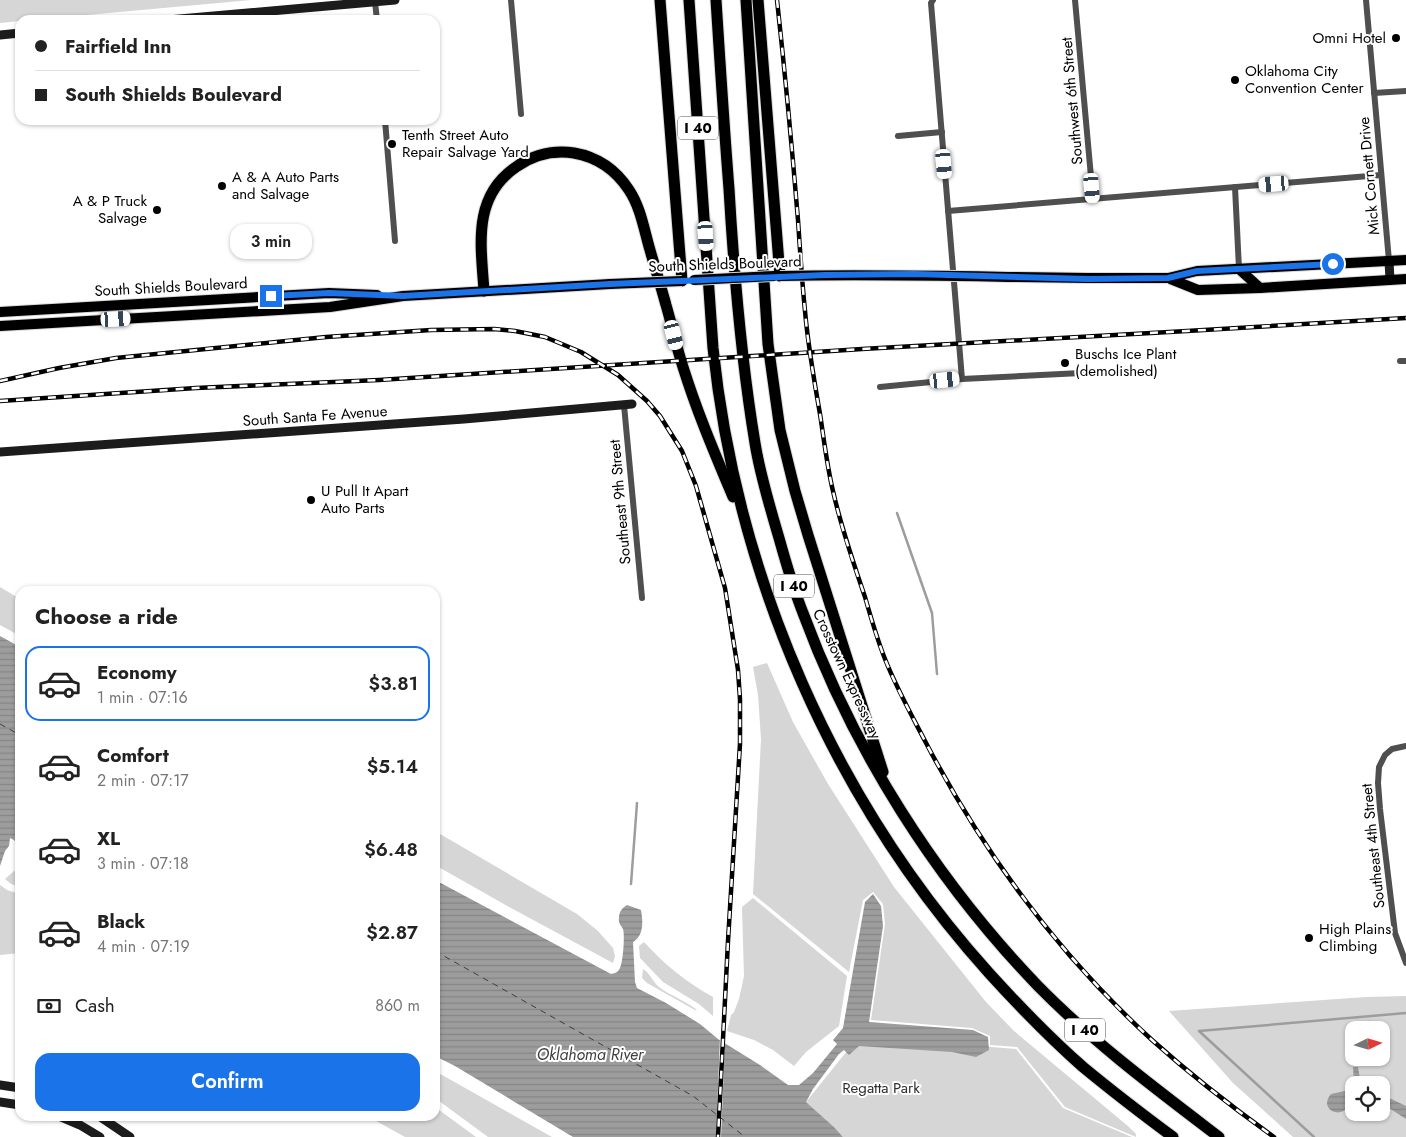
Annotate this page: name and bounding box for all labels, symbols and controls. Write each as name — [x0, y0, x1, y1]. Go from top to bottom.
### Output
place label: Omni Hotel — [1312, 27, 1386, 49]
marker: Omni Hotel — [1390, 32, 1402, 44]
text: Fairfield Inn — [65, 33, 171, 60]
street label: Southwest 6th Street — [1055, 36, 1089, 166]
place label: Oklahoma City Convention Center — [1245, 60, 1365, 99]
marker: Oklahoma City Convention Center — [1229, 74, 1241, 86]
text: South Shields Boulevard — [65, 81, 282, 108]
road number: I 40 — [678, 116, 718, 140]
street label: Mick Cornett Drive — [1353, 116, 1385, 236]
place label: Tenth Street Auto Repair Salvage Yard — [402, 124, 529, 163]
marker: Tenth Street Auto Repair Salvage Yard — [386, 138, 398, 150]
car — [935, 148, 952, 180]
place label: A & A Auto Parts and Salvage — [232, 166, 339, 205]
car — [1083, 172, 1100, 204]
car — [1258, 175, 1289, 193]
marker: A & A Auto Parts and Salvage — [216, 180, 228, 192]
place label: A & P Truck Salvage — [73, 190, 147, 229]
marker: A & P Truck Salvage — [151, 204, 163, 216]
car — [697, 221, 714, 251]
callout: 3 min — [230, 224, 312, 258]
text: 3 min — [251, 230, 291, 253]
street label: South Shields Boulevard — [648, 250, 802, 278]
route start — [1322, 253, 1344, 275]
street label: South Shields Boulevard — [94, 272, 248, 302]
route end — [260, 285, 282, 307]
car — [100, 311, 131, 327]
car — [663, 319, 684, 351]
place label: Buschs Ice Plant (demolished) — [1075, 343, 1177, 382]
marker: Buschs Ice Plant (demolished) — [1059, 357, 1071, 369]
car — [929, 371, 960, 389]
street label: South Santa Fe Avenue — [242, 400, 388, 432]
street label: Southeast 9th Street — [604, 438, 636, 565]
place label: U Pull It Apart Auto Parts — [321, 480, 409, 519]
marker: U Pull It Apart Auto Parts — [305, 494, 317, 506]
road number: I 40 — [774, 574, 814, 598]
text: Choose a ride — [35, 600, 178, 632]
street label: Crosstown Expressway — [807, 605, 887, 743]
text: Economy — [97, 659, 177, 686]
icon: car — [37, 661, 82, 706]
text: $3.81 — [369, 670, 418, 697]
text: 1 min · 07:16 — [97, 686, 188, 709]
text: Comfort — [97, 742, 169, 769]
icon: car — [37, 744, 82, 789]
text: $5.14 — [367, 753, 418, 780]
text: 2 min · 07:17 — [97, 769, 189, 792]
street label: Southeast 4th Street — [1355, 782, 1390, 909]
text: XL — [97, 825, 120, 852]
icon: car — [37, 827, 82, 872]
text: $6.48 — [364, 836, 418, 863]
text: 3 min · 07:18 — [97, 852, 189, 875]
text: Black — [97, 908, 145, 935]
icon: car — [37, 910, 82, 955]
place label: High Plains Climbing — [1319, 918, 1391, 957]
text: $2.87 — [366, 919, 418, 946]
marker: High Plains Climbing — [1303, 932, 1315, 944]
text: 4 min · 07:19 — [97, 935, 190, 958]
icon: cash — [35, 992, 63, 1020]
text: Cash — [75, 992, 115, 1019]
text: 860 m — [375, 994, 420, 1017]
road number: I 40 — [1065, 1018, 1105, 1042]
north arrow — [1345, 1021, 1390, 1066]
map controls — [1345, 1021, 1390, 1121]
water label: Oklahoma River — [537, 1043, 645, 1066]
button: Confirm — [35, 1053, 420, 1111]
button: locate — [1345, 1076, 1390, 1121]
park label: Regatta Park — [842, 1077, 920, 1099]

